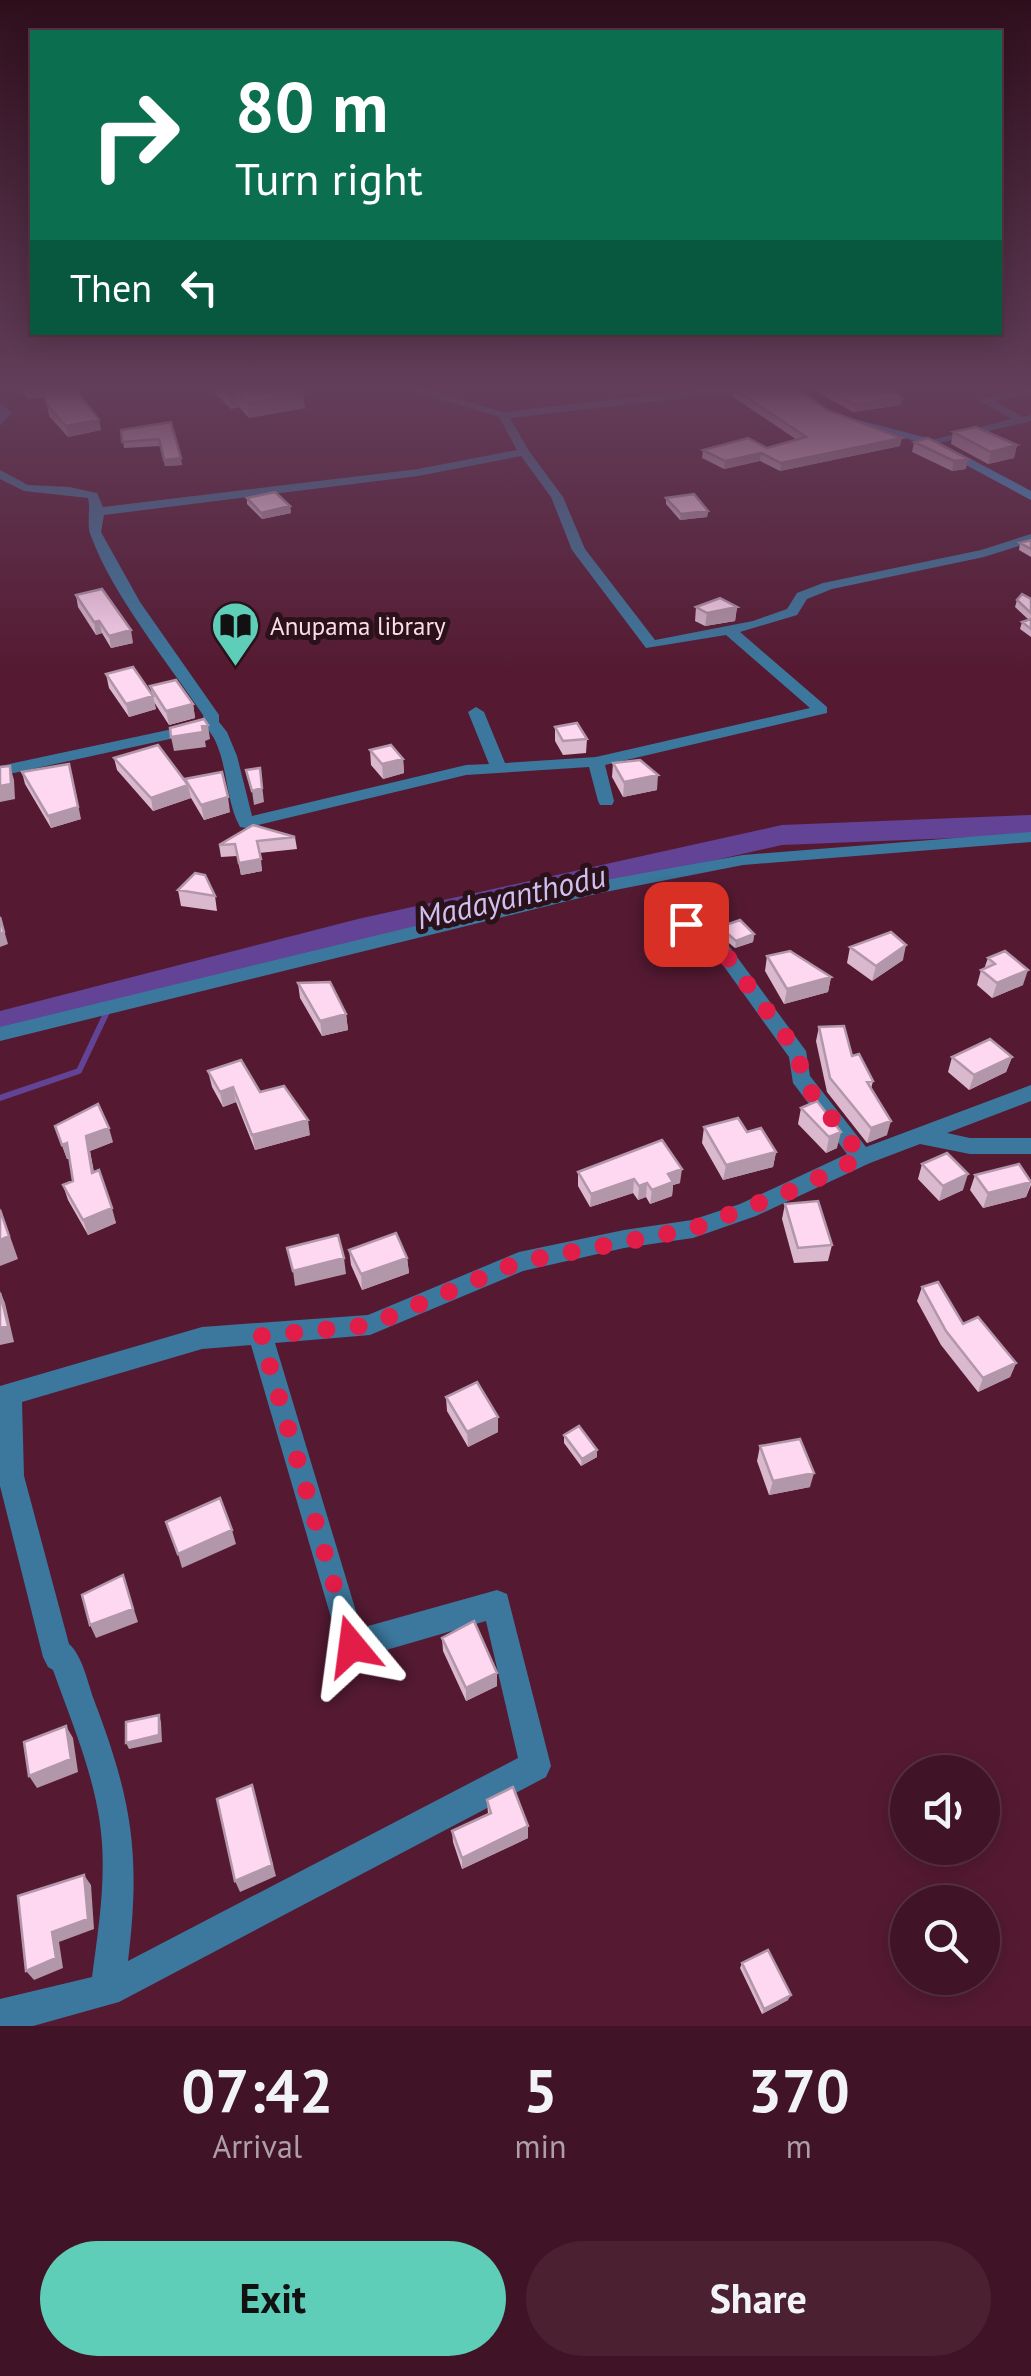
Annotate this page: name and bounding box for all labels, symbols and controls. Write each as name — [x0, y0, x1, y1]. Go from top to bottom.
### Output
text: 80 m — [235, 61, 388, 151]
icon: right — [70, 70, 200, 200]
text: Turn right — [235, 149, 423, 207]
icon: left — [172, 260, 227, 315]
text: Then — [70, 263, 152, 312]
library icon: Anupama library — [209, 600, 261, 668]
place label: Anupama library — [270, 610, 446, 642]
water label: Madayanthodu — [412, 854, 610, 938]
pin — [644, 882, 729, 967]
icon: arrive — [659, 897, 714, 952]
position arrow — [300, 1594, 404, 1698]
map controls — [890, 1755, 1000, 1995]
button: sound — [890, 1755, 1000, 1865]
button: search — [890, 1885, 1000, 1995]
text: 07:42 — [181, 2051, 333, 2129]
text: 5 — [524, 2051, 558, 2129]
text: 370 — [748, 2051, 850, 2129]
text: Arrival — [212, 2125, 302, 2167]
text: min — [515, 2125, 567, 2167]
text: m — [786, 2125, 812, 2167]
button: Exit — [40, 2241, 506, 2356]
button: Share — [526, 2241, 991, 2356]

